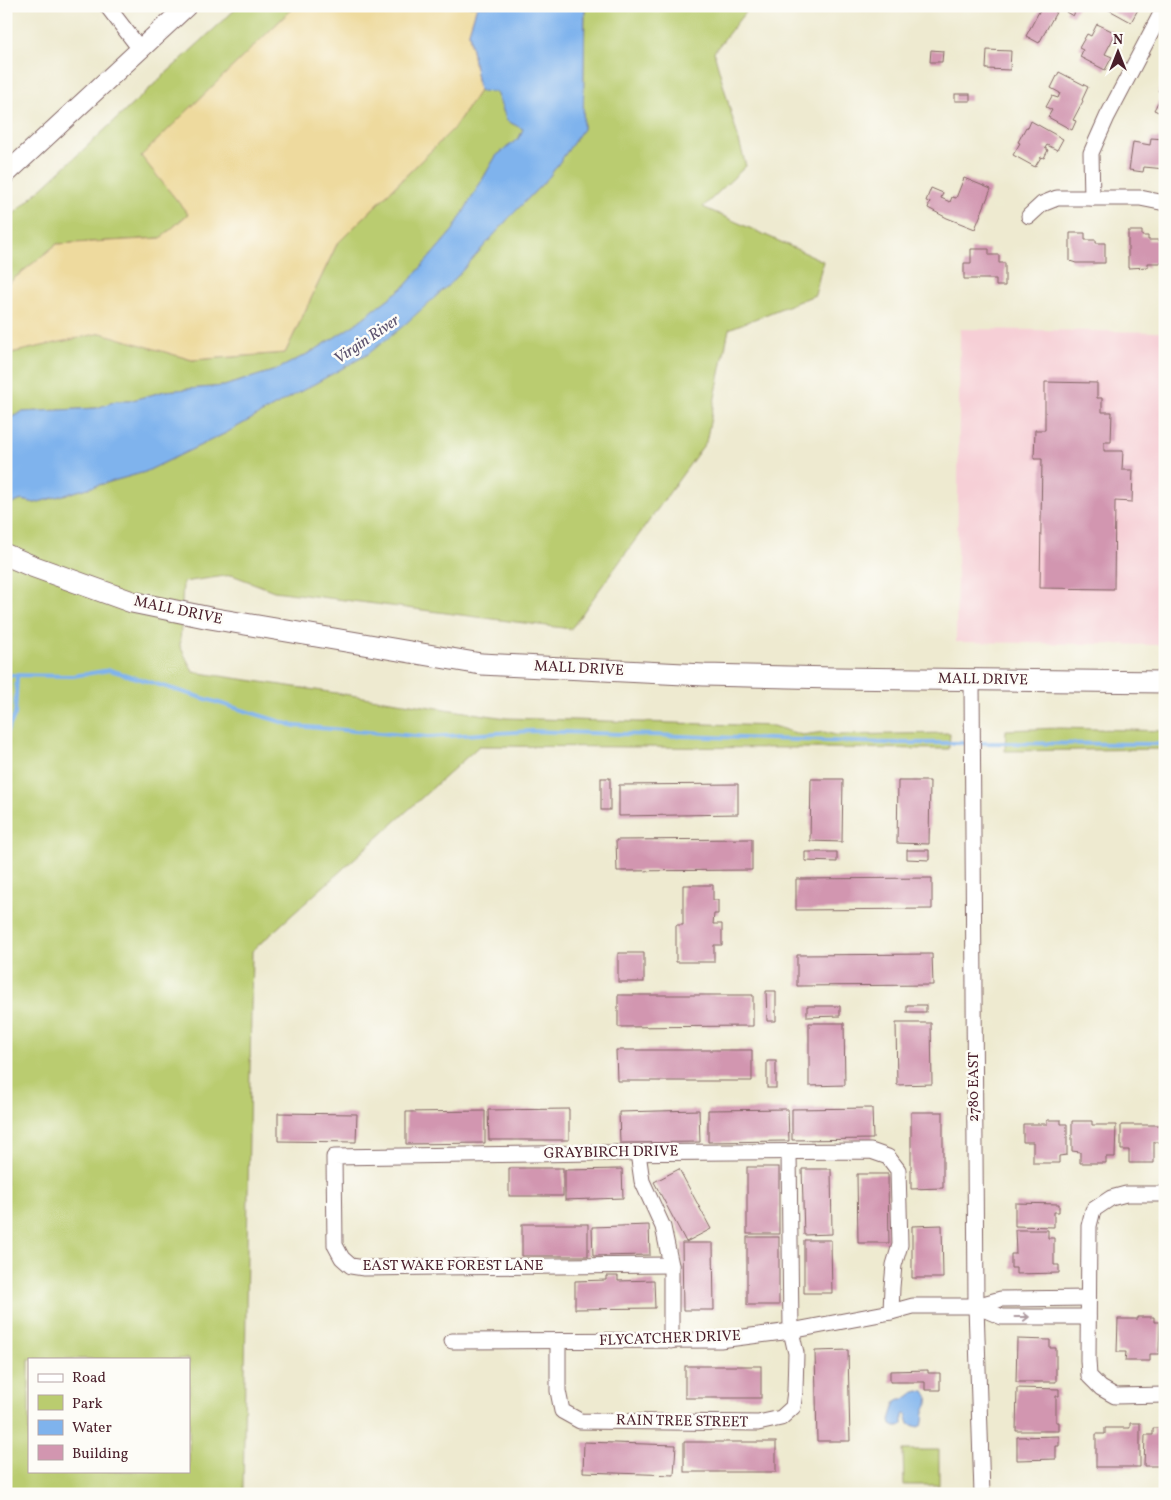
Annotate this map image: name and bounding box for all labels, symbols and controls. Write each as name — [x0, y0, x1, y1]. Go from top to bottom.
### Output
north arrow — [1094, 28, 1144, 78]
text: N — [1113, 31, 1123, 50]
water label: Virgin River — [330, 309, 405, 370]
street label: MALL DRIVE — [132, 591, 224, 631]
street label: MALL DRIVE — [533, 656, 625, 682]
street label: MALL DRIVE — [938, 669, 1028, 691]
street label: 2780 EAST — [964, 1052, 985, 1122]
street label: GRAYBIRCH DRIVE — [543, 1141, 679, 1165]
street label: EAST WAKE FOREST LANE — [362, 1256, 544, 1277]
one-way arrow — [1014, 1312, 1030, 1322]
street label: FLYCATCHER DRIVE — [599, 1326, 741, 1352]
legend — [28, 1358, 190, 1472]
text: Road — [72, 1368, 106, 1389]
text: Park — [72, 1394, 103, 1415]
street label: RAIN TREE STREET — [616, 1410, 749, 1434]
text: Water — [72, 1418, 112, 1439]
text: Building — [72, 1444, 129, 1465]

